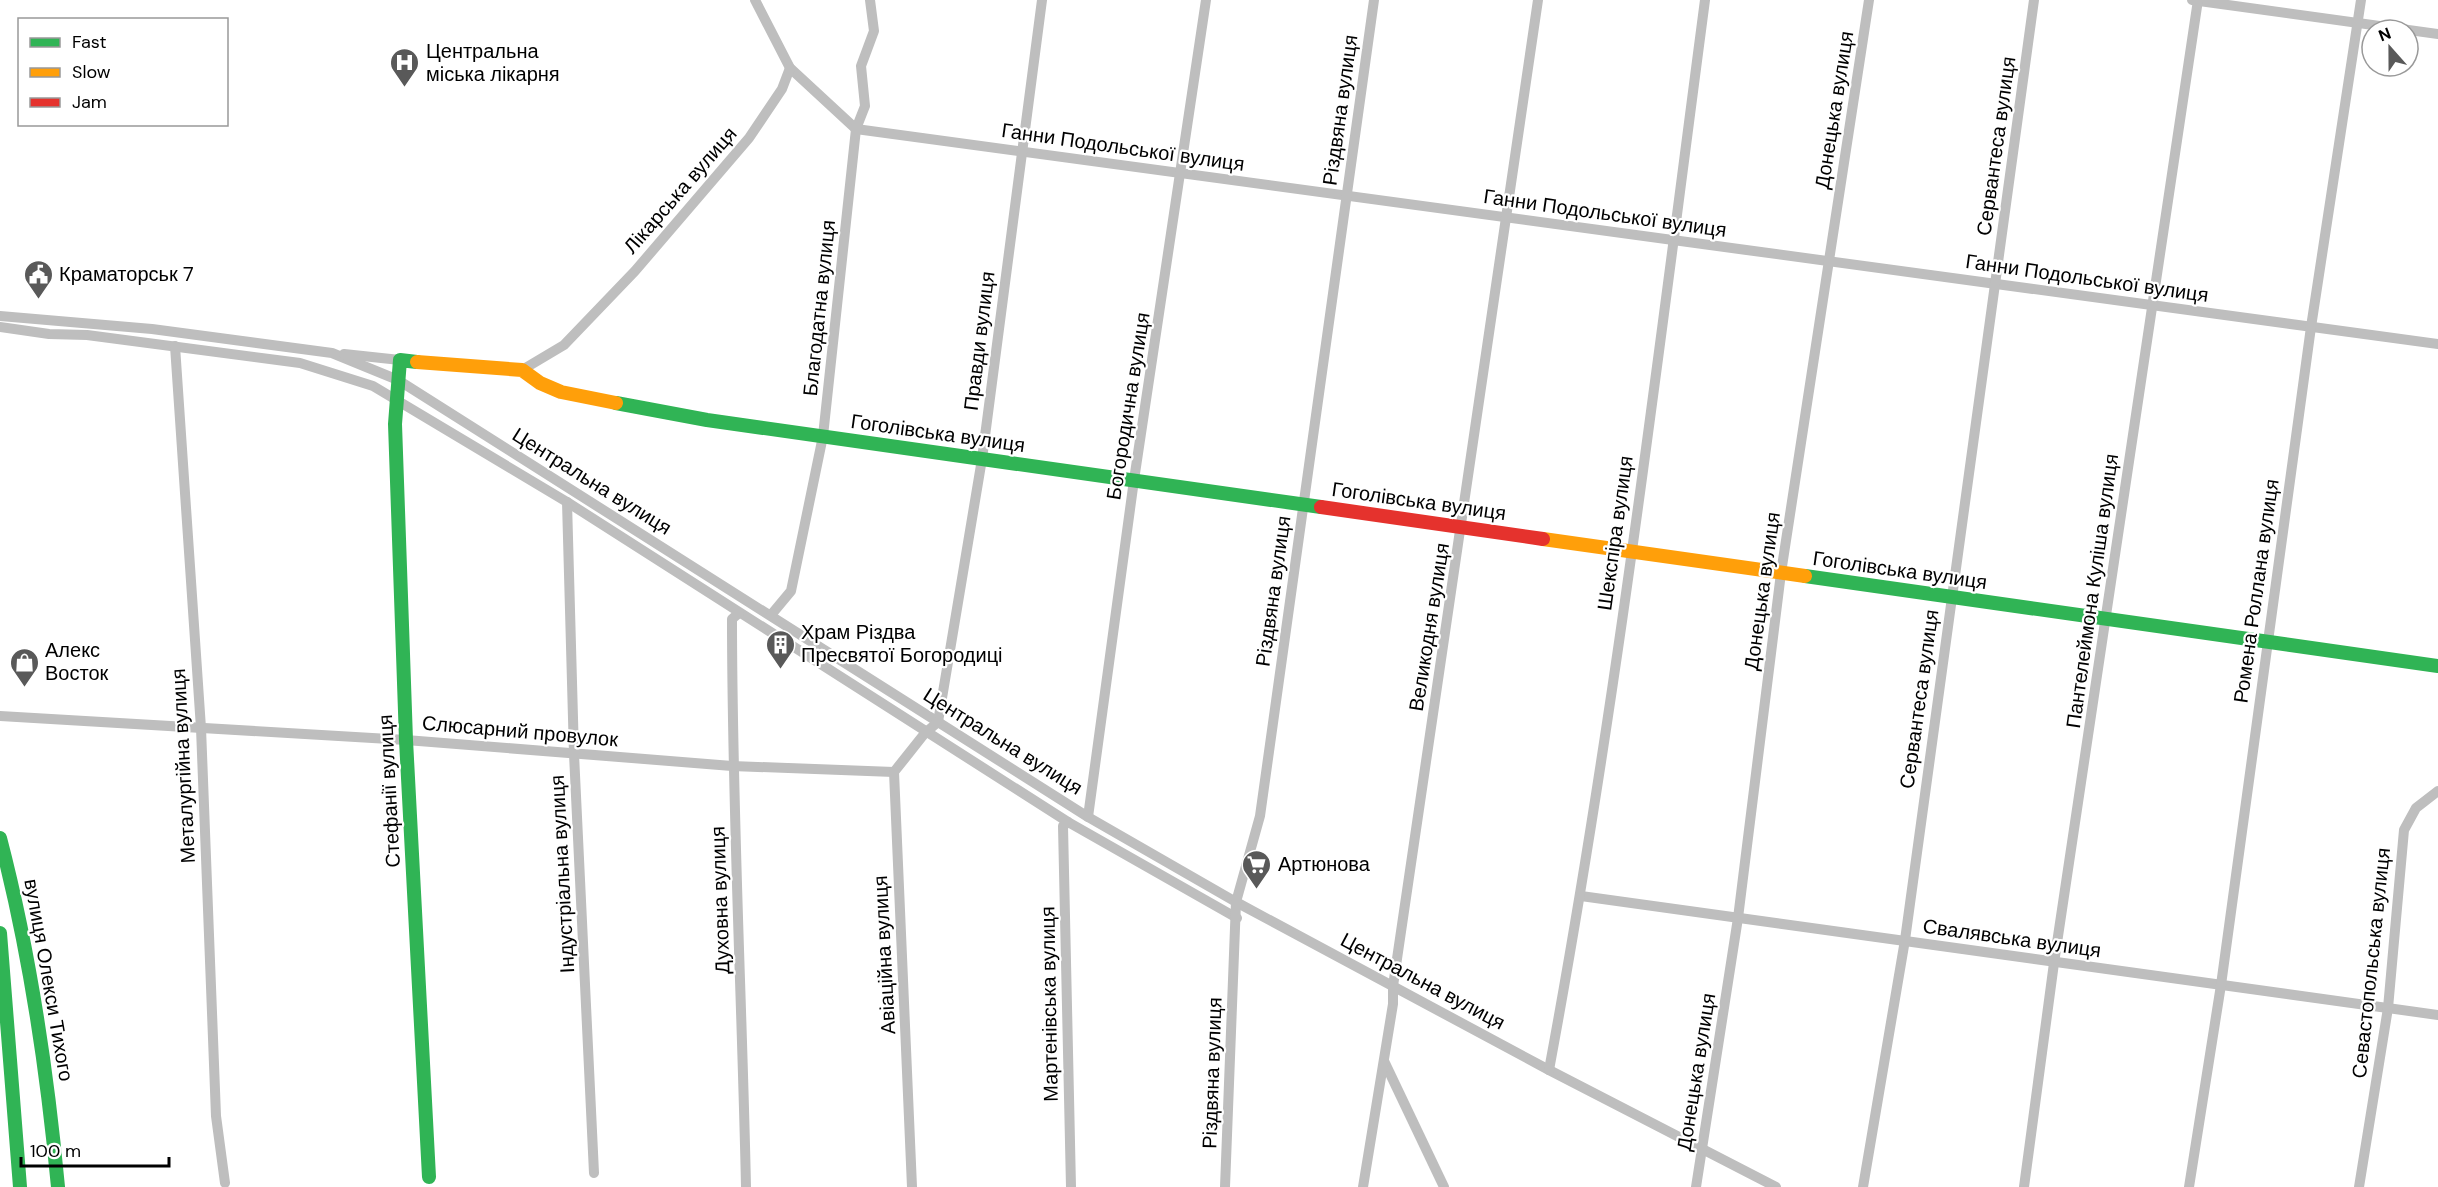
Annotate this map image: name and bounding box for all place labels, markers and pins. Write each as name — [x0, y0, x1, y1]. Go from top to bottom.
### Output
place label: Центральна міська лікарня — [426, 38, 560, 87]
hospital icon: Центральна міська лікарня — [389, 46, 421, 88]
public building icon: Краматорськ 7 — [22, 258, 54, 300]
place label: Краматорськ 7 — [59, 261, 194, 287]
place label: Храм Різдва Пресвятої Богородиці — [801, 619, 1003, 668]
building icon: Храм Різдва Пресвятої Богородиці — [764, 628, 796, 670]
place label: Алекс Восток — [45, 637, 109, 686]
shop icon: Алекс Восток — [8, 646, 40, 688]
supermarket icon: Артюнова — [1241, 848, 1273, 890]
place label: Артюнова — [1278, 851, 1371, 877]

